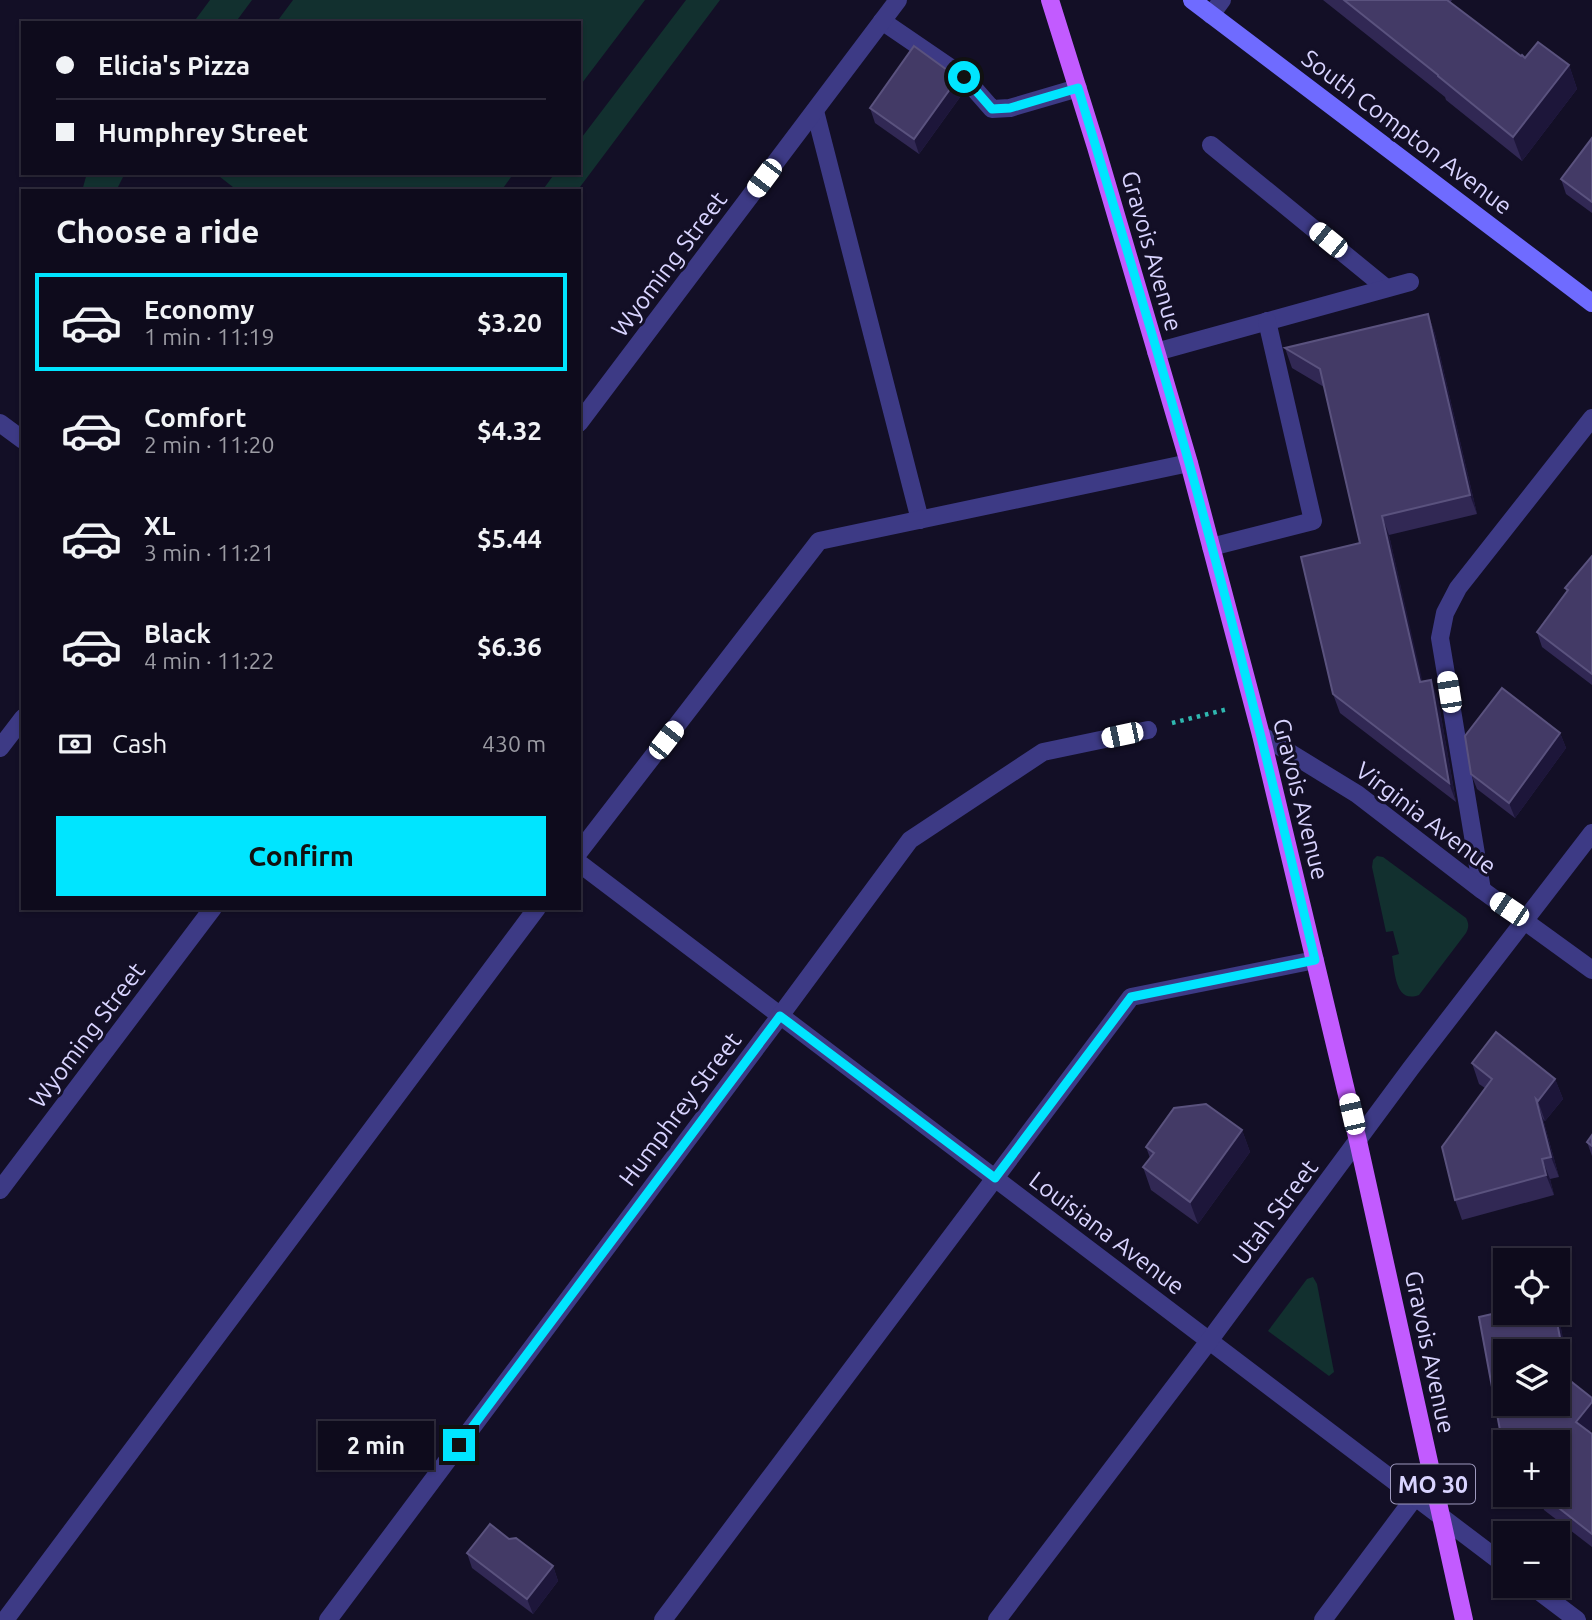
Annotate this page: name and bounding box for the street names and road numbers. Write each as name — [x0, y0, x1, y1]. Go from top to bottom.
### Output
street label: South Compton Avenue — [1297, 44, 1517, 220]
street label: Gravois Avenue — [1116, 168, 1188, 334]
street label: Wyoming Street — [606, 186, 733, 342]
street label: Gravois Avenue — [1268, 715, 1334, 883]
street label: Virginia Avenue — [1350, 756, 1502, 880]
street label: Wyoming Street — [24, 957, 151, 1113]
street label: Humphrey Street — [613, 1026, 747, 1191]
street label: Utah Street — [1227, 1154, 1324, 1270]
street label: Louisiana Avenue — [1024, 1166, 1190, 1300]
street label: Gravois Avenue — [1400, 1268, 1460, 1436]
road number: MO 30 — [1391, 1464, 1475, 1504]

